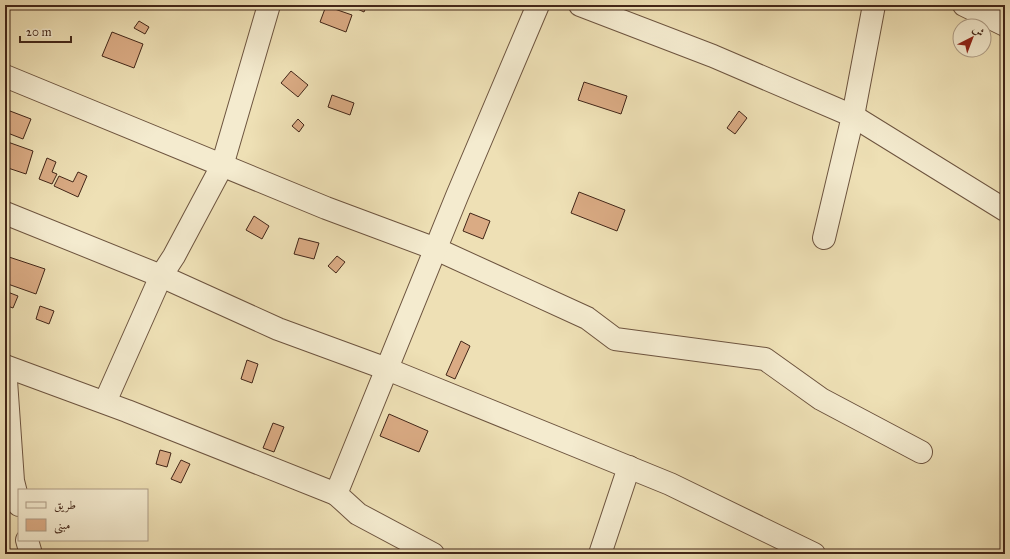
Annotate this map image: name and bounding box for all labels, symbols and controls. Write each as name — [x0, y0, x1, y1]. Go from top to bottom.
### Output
scale bar — [20, 18, 71, 44]
north arrow — [952, 18, 992, 58]
text: ش — [970, 22, 987, 39]
text: 20 m — [26, 25, 52, 39]
legend — [18, 489, 148, 541]
text: طريق — [54, 498, 76, 513]
text: مبنى — [54, 518, 70, 534]

